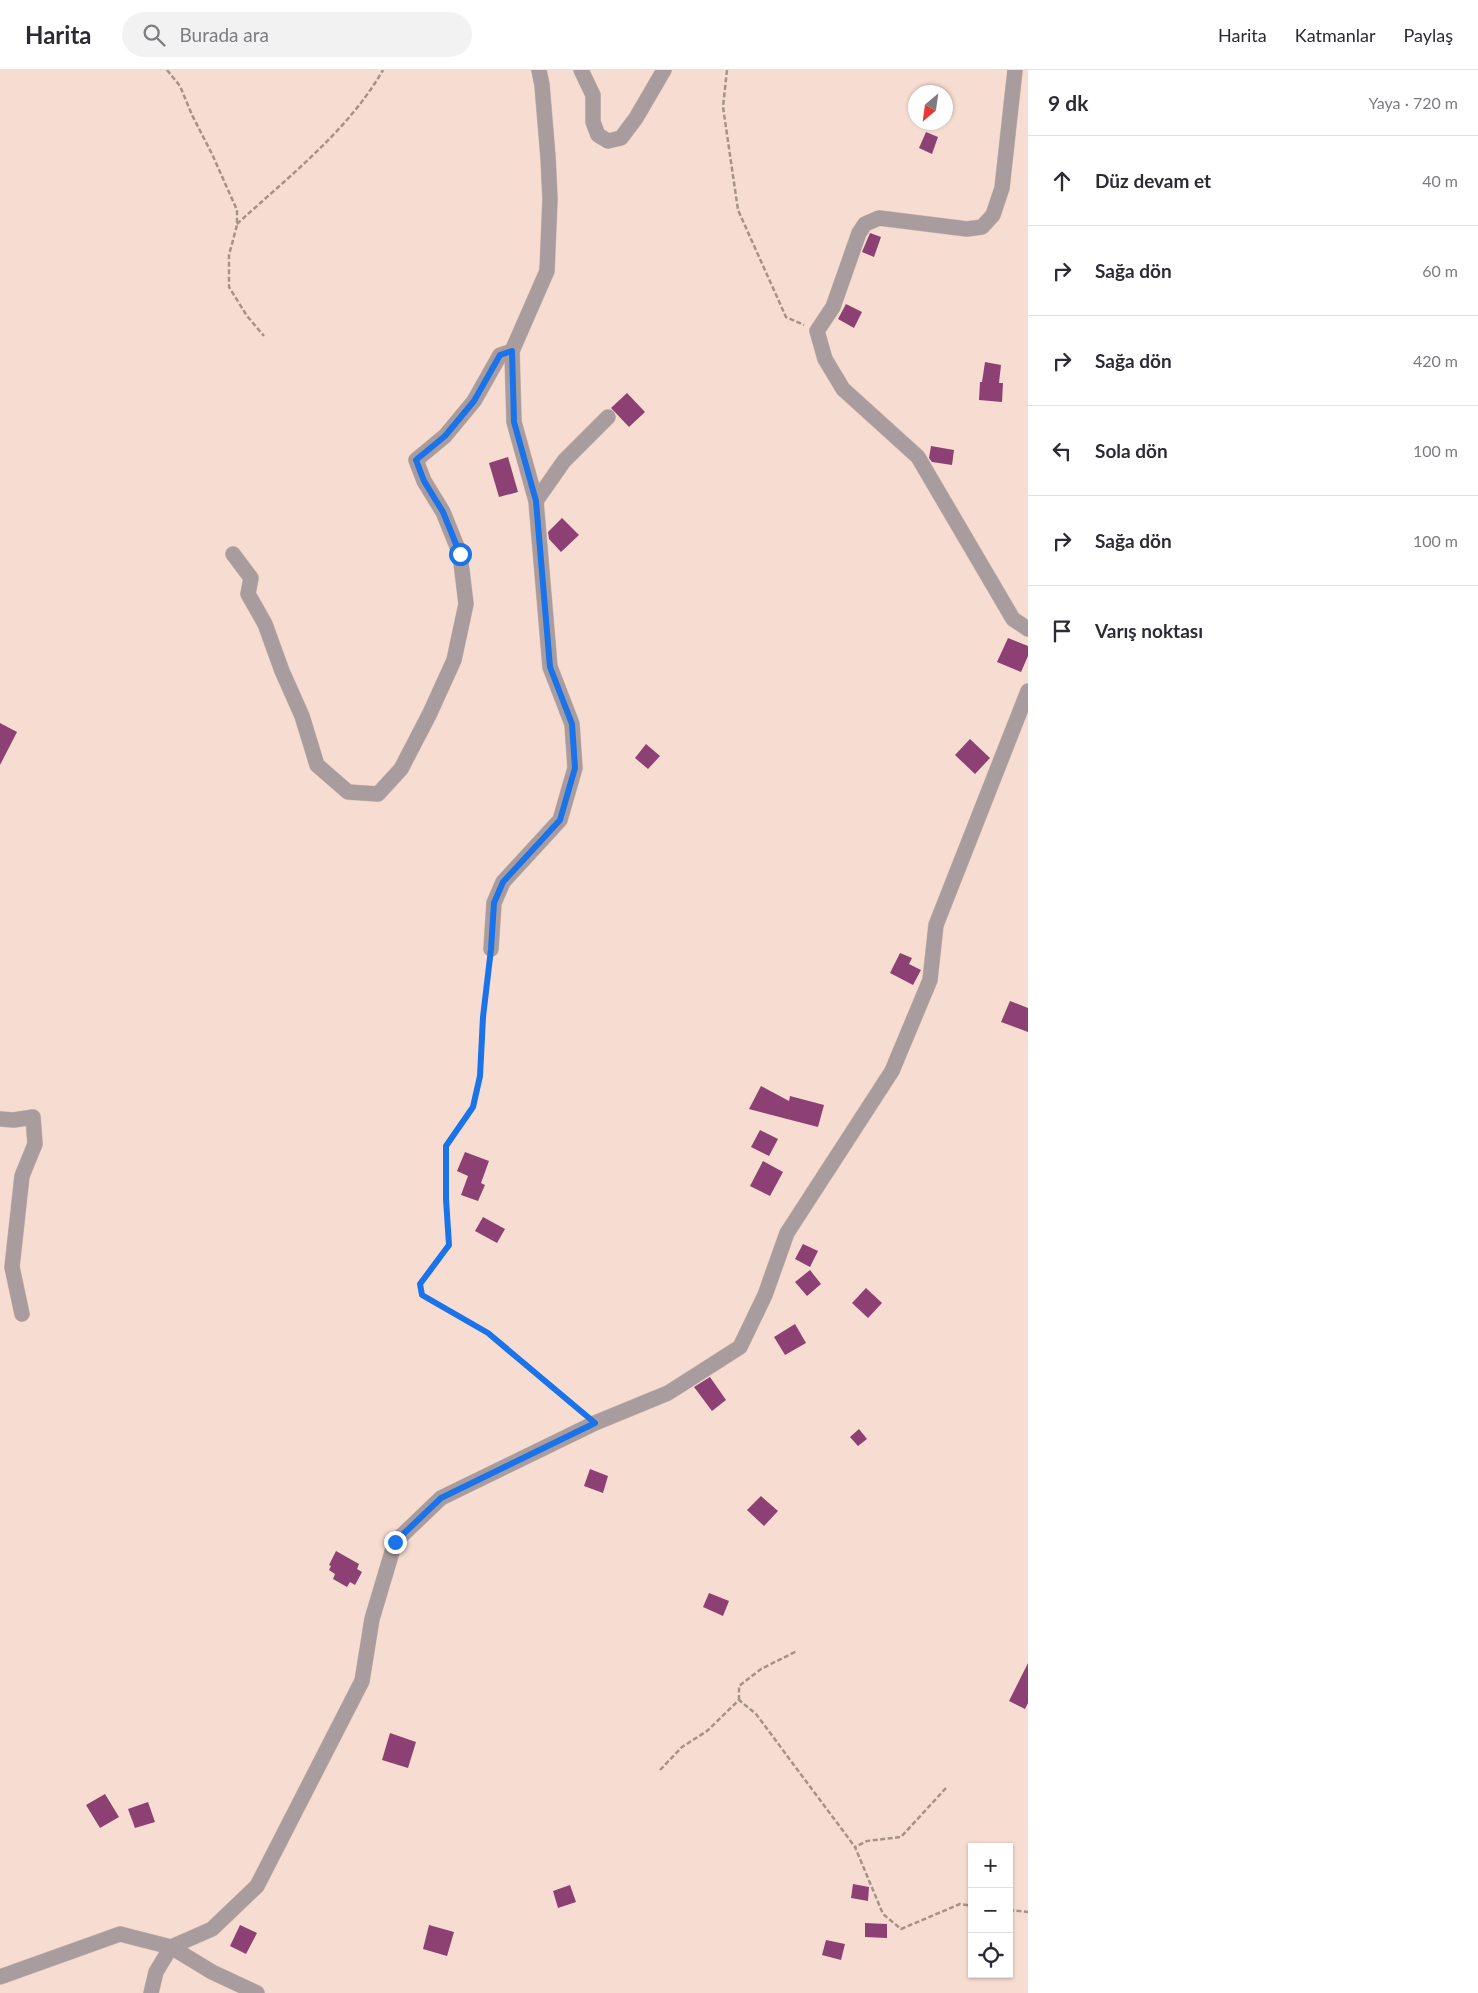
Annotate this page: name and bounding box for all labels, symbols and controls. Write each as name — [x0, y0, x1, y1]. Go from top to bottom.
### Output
search box — [122, 12, 472, 57]
text: Harita — [25, 20, 92, 49]
icon: search — [140, 21, 168, 49]
text: Burada ara — [180, 23, 269, 46]
text: Harita — [1218, 24, 1267, 46]
text: Katmanlar — [1295, 24, 1375, 46]
text: Paylaş — [1403, 24, 1453, 46]
north arrow — [908, 85, 953, 130]
text: 9 dk — [1048, 90, 1088, 115]
text: Yaya · 720 m — [1369, 93, 1458, 112]
icon: ahead — [1048, 167, 1076, 195]
text: Düz devam et — [1095, 169, 1211, 192]
text: 40 m — [1422, 171, 1458, 190]
icon: right — [1048, 257, 1076, 285]
text: Sağa dön — [1095, 259, 1172, 282]
text: 60 m — [1422, 261, 1458, 280]
icon: right — [1048, 347, 1076, 375]
text: Sağa dön — [1095, 349, 1172, 372]
text: 420 m — [1413, 351, 1458, 370]
icon: left — [1048, 437, 1076, 465]
text: Sola dön — [1095, 439, 1168, 462]
text: 100 m — [1413, 441, 1458, 460]
icon: right — [1048, 527, 1076, 555]
text: Sağa dön — [1095, 529, 1172, 552]
text: 100 m — [1413, 531, 1458, 550]
route start — [449, 543, 472, 566]
icon: arrive — [1048, 617, 1076, 645]
text: Varış noktası — [1095, 619, 1203, 642]
route end — [384, 1531, 407, 1554]
map controls — [968, 1843, 1013, 1978]
button: + — [968, 1843, 1013, 1888]
button: − — [968, 1888, 1013, 1933]
button: locate — [968, 1933, 1013, 1978]

